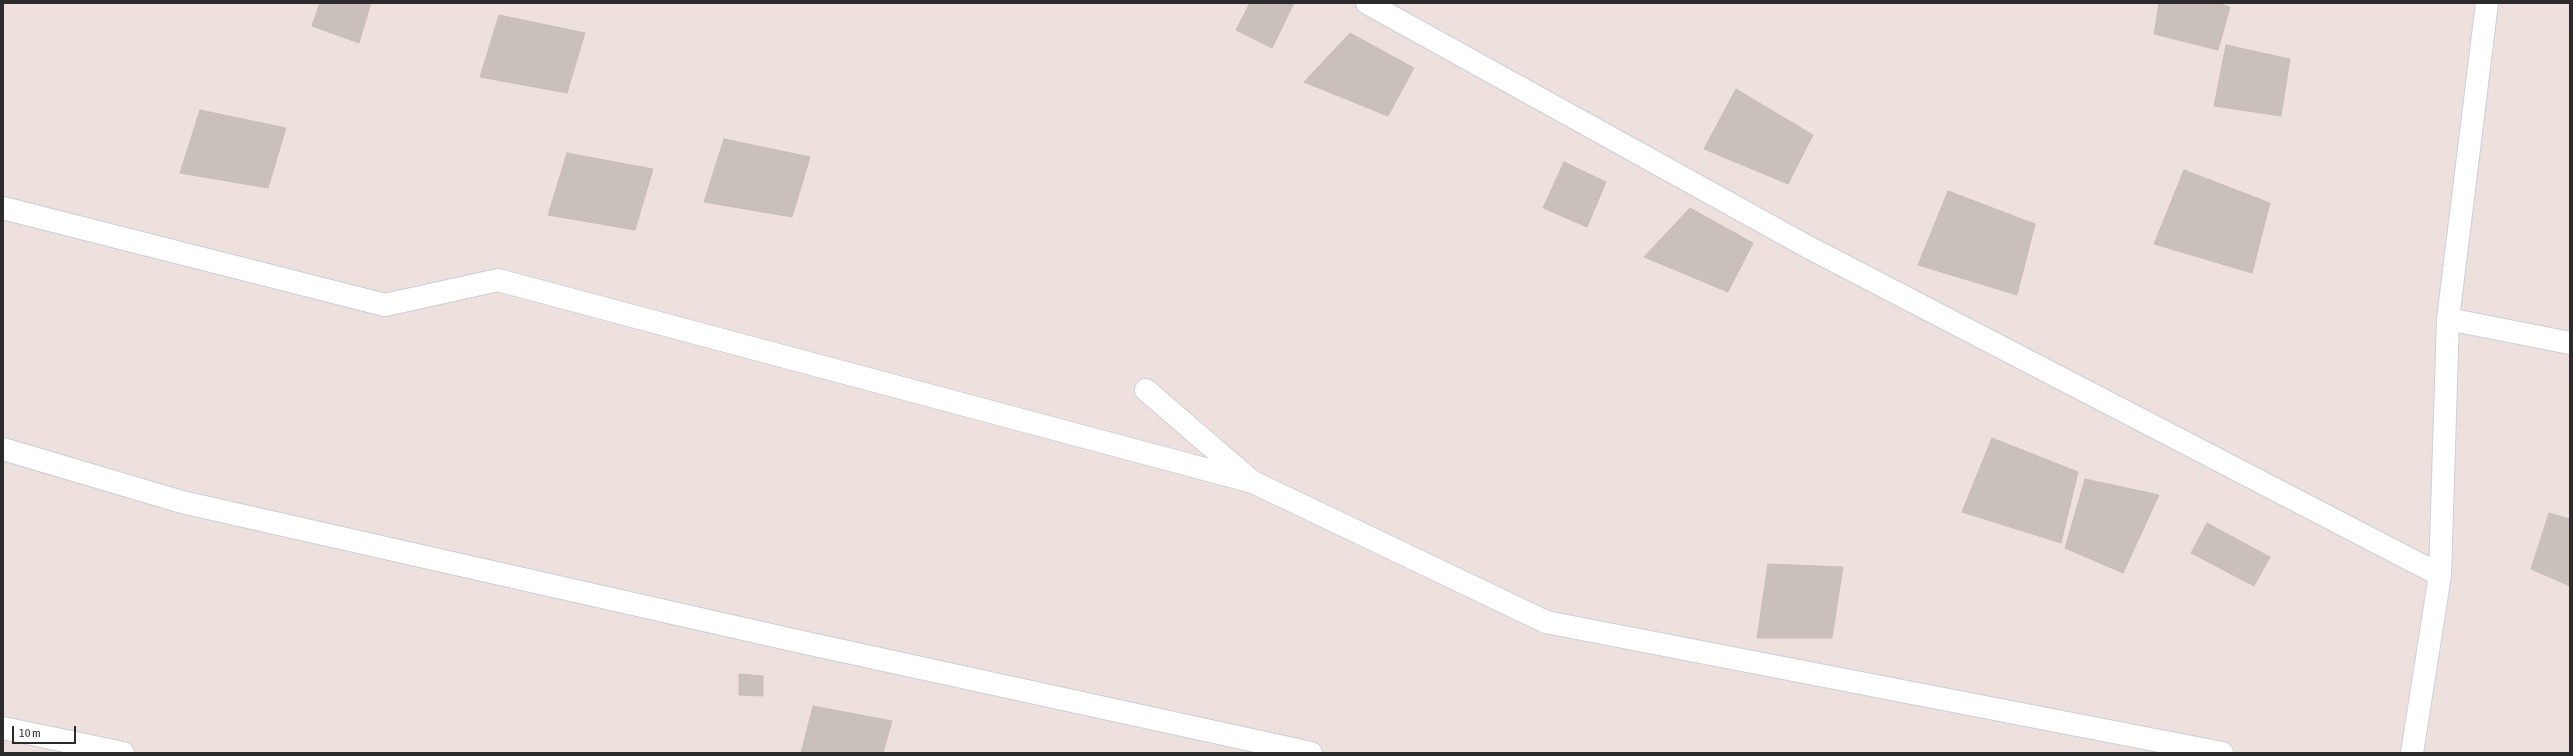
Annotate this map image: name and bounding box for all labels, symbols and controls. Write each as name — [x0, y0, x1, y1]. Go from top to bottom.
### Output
scale bar — [14, 718, 78, 744]
text: 10 m — [19, 726, 41, 740]

